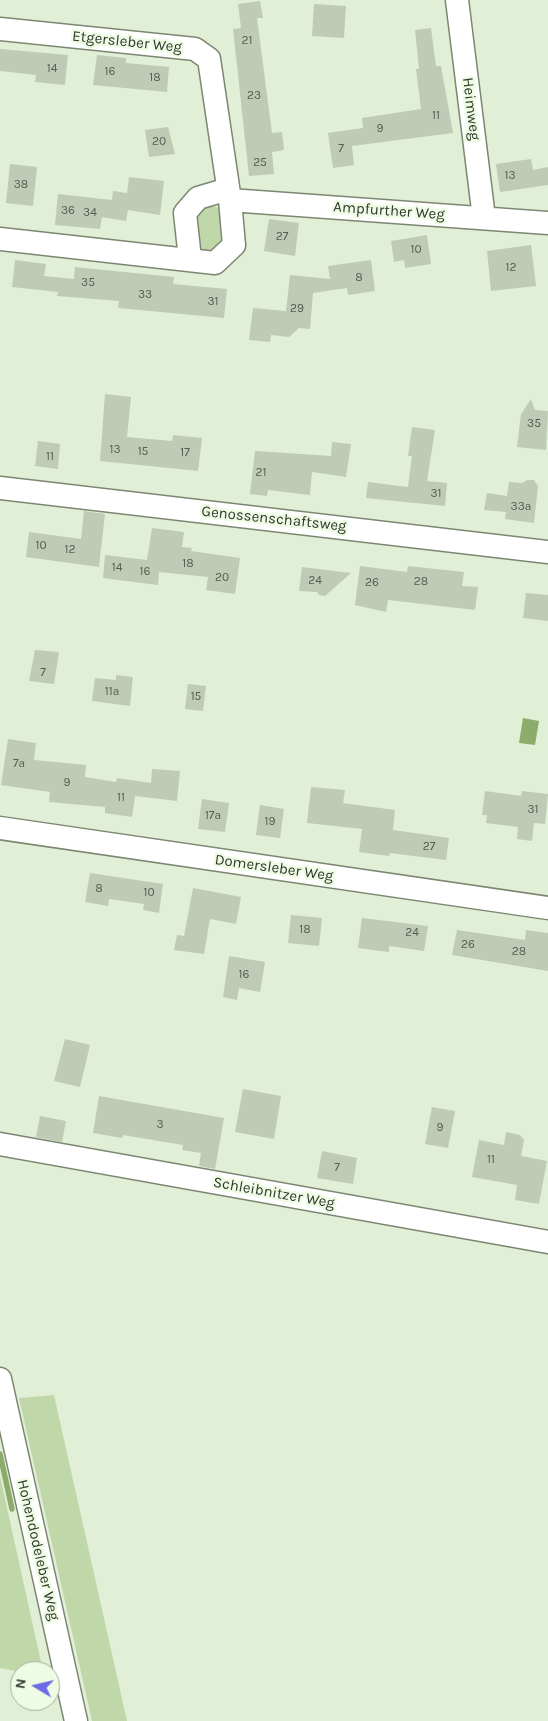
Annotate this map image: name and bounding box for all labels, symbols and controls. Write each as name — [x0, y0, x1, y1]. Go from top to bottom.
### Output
street label: Etgersleber Weg — [71, 27, 183, 57]
house number: 21 — [242, 34, 252, 48]
house number: 14 — [47, 62, 57, 76]
house number: 16 — [105, 65, 115, 79]
house number: 18 — [149, 71, 161, 85]
street label: Heimweg — [458, 77, 484, 141]
house number: 23 — [247, 89, 261, 103]
house number: 11 — [432, 109, 440, 123]
house number: 9 — [377, 122, 383, 136]
house number: 20 — [152, 135, 166, 149]
house number: 7 — [338, 142, 344, 156]
house number: 25 — [253, 156, 267, 170]
house number: 13 — [504, 169, 516, 183]
house number: 38 — [14, 178, 28, 192]
street label: Ampfurther Weg — [333, 198, 445, 224]
house number: 36 — [61, 204, 75, 218]
house number: 34 — [83, 206, 97, 220]
house number: 27 — [276, 230, 288, 244]
house number: 10 — [410, 243, 422, 257]
house number: 12 — [506, 261, 516, 275]
house number: 8 — [355, 271, 363, 285]
house number: 35 — [81, 276, 95, 290]
house number: 33 — [138, 288, 152, 302]
house number: 31 — [207, 295, 219, 309]
house number: 29 — [290, 302, 304, 316]
house number: 35 — [527, 417, 541, 431]
house number: 13 — [109, 443, 121, 457]
house number: 15 — [138, 445, 148, 459]
house number: 17 — [180, 446, 190, 460]
house number: 11 — [46, 450, 54, 464]
house number: 21 — [256, 466, 266, 480]
house number: 31 — [430, 487, 442, 501]
house number: 33a — [511, 500, 531, 514]
street label: Genossenschaftsweg — [201, 502, 347, 536]
house number: 10 — [35, 539, 47, 553]
house number: 12 — [65, 543, 75, 557]
house number: 18 — [182, 557, 194, 571]
house number: 14 — [112, 561, 122, 575]
house number: 16 — [140, 565, 150, 579]
house number: 20 — [215, 571, 229, 585]
house number: 24 — [308, 574, 322, 588]
house number: 28 — [414, 575, 428, 589]
house number: 26 — [365, 576, 379, 590]
house number: 7 — [40, 666, 46, 680]
house number: 11a — [105, 685, 119, 699]
house number: 15 — [191, 690, 201, 704]
house number: 7a — [13, 757, 25, 771]
house number: 9 — [64, 776, 70, 790]
house number: 11 — [117, 791, 125, 805]
house number: 31 — [527, 803, 539, 817]
house number: 17a — [205, 809, 221, 823]
house number: 19 — [265, 815, 275, 829]
house number: 27 — [423, 840, 435, 854]
street label: Domersleber Weg — [213, 851, 335, 885]
house number: 8 — [95, 882, 103, 896]
house number: 10 — [143, 886, 155, 900]
house number: 18 — [299, 923, 311, 937]
house number: 24 — [405, 926, 419, 940]
house number: 26 — [461, 938, 475, 952]
house number: 28 — [512, 945, 526, 959]
house number: 16 — [239, 968, 249, 982]
house number: 3 — [156, 1118, 164, 1132]
house number: 9 — [437, 1121, 443, 1135]
house number: 11 — [487, 1153, 495, 1167]
house number: 7 — [334, 1161, 340, 1175]
street label: Schleibnitzer Weg — [212, 1173, 336, 1213]
street label: Hohendodeleber Weg — [13, 1478, 63, 1622]
north arrow — [10, 1661, 60, 1711]
text: N — [11, 1677, 30, 1690]

